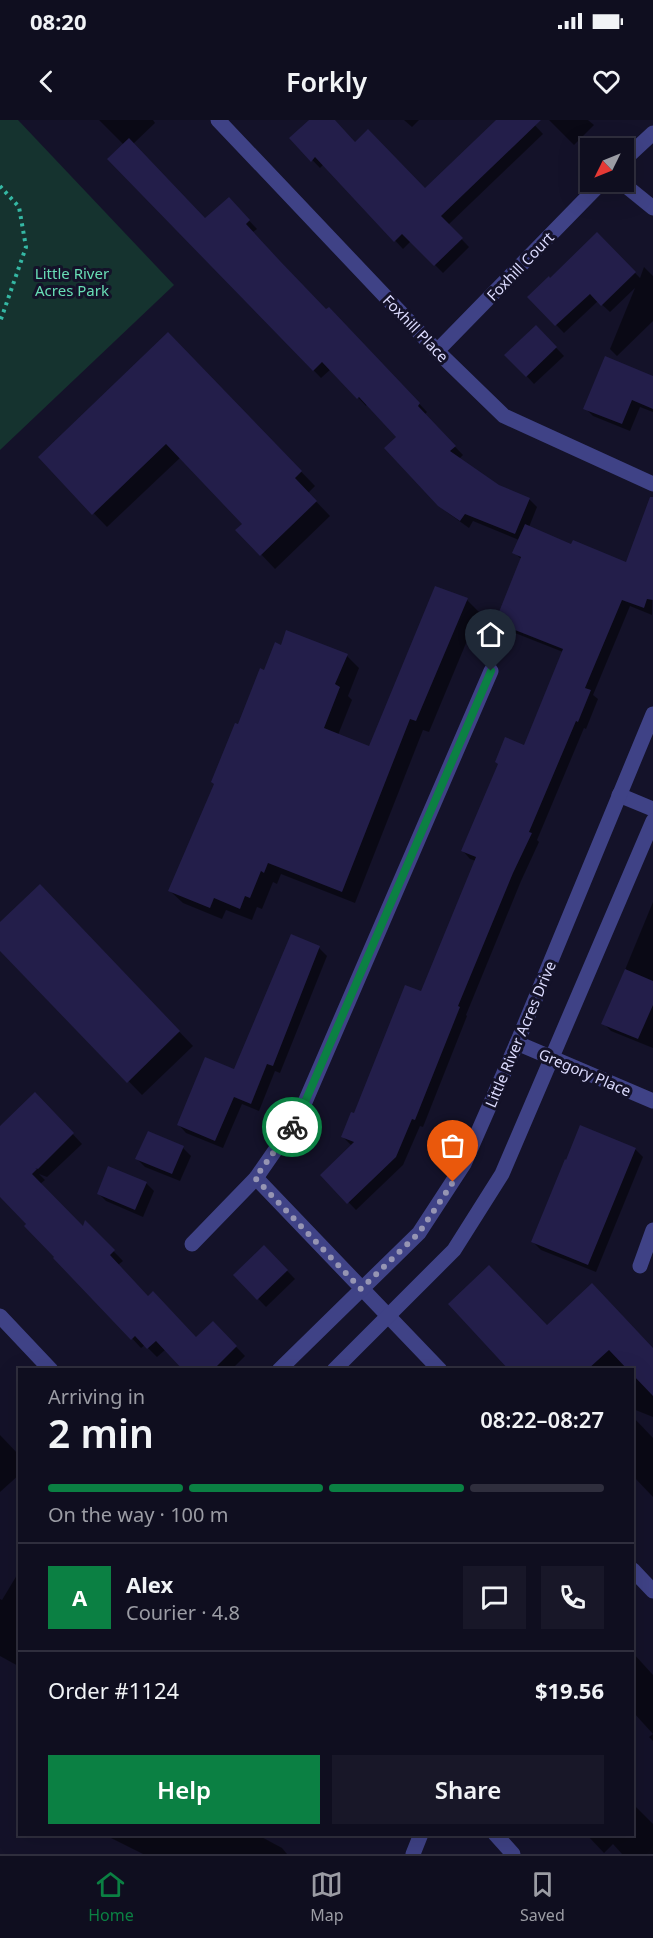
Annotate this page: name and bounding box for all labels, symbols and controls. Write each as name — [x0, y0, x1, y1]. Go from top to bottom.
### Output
text: 08:20 — [30, 6, 87, 36]
text: Forkly — [286, 63, 367, 100]
icon: back — [30, 65, 63, 98]
icon: heart — [590, 65, 623, 98]
north arrow — [580, 138, 634, 192]
map controls — [580, 138, 634, 192]
street label: Foxhill Court — [482, 227, 558, 305]
park label: Little River Acres Park — [35, 263, 109, 300]
street label: Foxhill Place — [379, 290, 453, 366]
pin — [465, 609, 516, 671]
icon: home — [474, 618, 507, 651]
street label: Little River Acres Drive — [480, 958, 560, 1110]
street label: Gregory Place — [536, 1044, 634, 1100]
courier — [262, 1097, 322, 1157]
icon: bike — [276, 1111, 309, 1144]
pin — [427, 1120, 478, 1182]
icon: bag — [436, 1129, 469, 1162]
text: Arriving in — [48, 1383, 145, 1410]
text: 08:22–08:27 — [480, 1404, 604, 1434]
text: 2 min — [48, 1406, 154, 1459]
text: On the way · 100 m — [48, 1501, 228, 1528]
button: chat — [463, 1566, 526, 1629]
button: phone — [541, 1566, 604, 1629]
text: Alex — [126, 1569, 173, 1599]
text: A — [72, 1582, 87, 1612]
text: Courier · 4.8 — [126, 1599, 240, 1626]
text: Order #1124 — [48, 1675, 179, 1705]
text: $19.56 — [535, 1675, 604, 1705]
button: Help — [48, 1755, 320, 1824]
button: Share — [332, 1755, 604, 1824]
tab: Home — [88, 1868, 134, 1926]
tab: Map — [310, 1868, 344, 1926]
tab: Saved — [520, 1868, 565, 1926]

